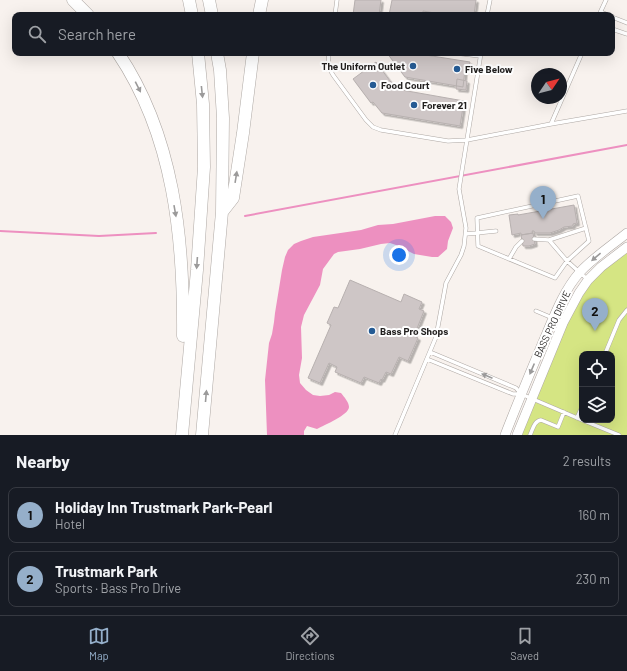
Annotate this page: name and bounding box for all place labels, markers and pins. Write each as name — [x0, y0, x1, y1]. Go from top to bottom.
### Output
place label: The Uniform Outlet — [322, 60, 405, 72]
marker: The Uniform Outlet — [408, 61, 418, 71]
place label: Five Below — [465, 63, 513, 75]
marker: Five Below — [452, 64, 462, 74]
place label: Food Court — [381, 79, 430, 91]
marker: Food Court — [368, 80, 378, 90]
place label: Forever 21 — [422, 99, 467, 111]
marker: Forever 21 — [409, 100, 419, 110]
pin: 1 — [530, 186, 556, 219]
pin: 2 — [582, 298, 608, 331]
place label: Bass Pro Shops — [380, 325, 448, 337]
marker: Bass Pro Shops — [367, 326, 377, 336]

